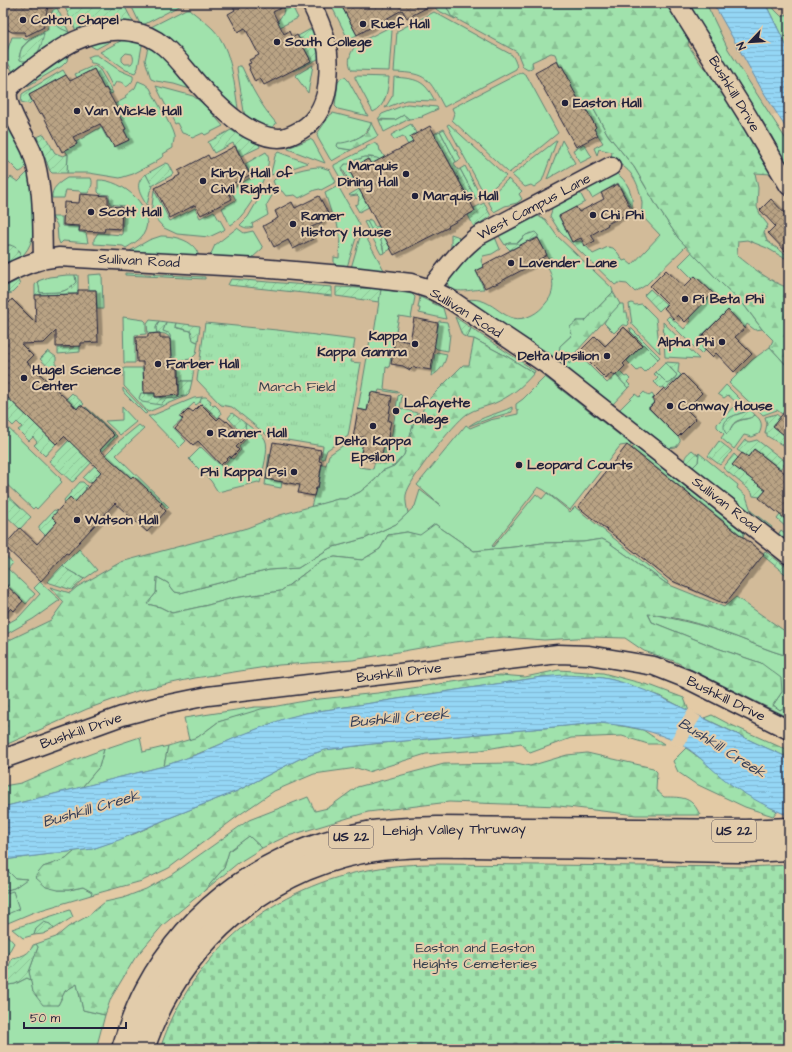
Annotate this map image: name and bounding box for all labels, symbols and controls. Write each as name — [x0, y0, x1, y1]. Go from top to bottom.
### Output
place label: Colton Chapel — [31, 10, 119, 30]
place label: Ruef Hall — [371, 14, 430, 34]
marker: Colton Chapel — [18, 15, 28, 25]
marker: Ruef Hall — [358, 19, 368, 29]
north arrow — [730, 22, 770, 62]
place label: South College — [284, 32, 372, 53]
marker: South College — [272, 37, 282, 47]
text: N — [733, 40, 750, 52]
street label: Bushkill Drive — [703, 52, 765, 136]
place label: Easton Hall — [573, 93, 642, 113]
marker: Easton Hall — [560, 98, 570, 108]
place label: Van Wickle Hall — [84, 101, 182, 121]
marker: Van Wickle Hall — [72, 106, 82, 116]
place label: Marquis Dining Hall — [338, 156, 399, 193]
place label: Kirby Hall of Civil Rights — [211, 163, 293, 200]
street label: West Campus Lane — [474, 168, 595, 245]
marker: Marquis Dining Hall — [401, 169, 411, 179]
marker: Kirby Hall of Civil Rights — [198, 176, 208, 186]
place label: Marquis Hall — [423, 186, 499, 206]
marker: Marquis Hall — [410, 191, 420, 201]
place label: Scott Hall — [98, 202, 162, 222]
place label: Chi Phi — [601, 205, 644, 225]
place label: Ramer History House — [301, 206, 392, 242]
marker: Scott Hall — [86, 207, 96, 217]
marker: Chi Phi — [588, 210, 598, 220]
marker: Ramer History House — [288, 219, 298, 229]
street label: Sullivan Road — [98, 249, 180, 273]
place label: Lavender Lane — [519, 253, 618, 273]
marker: Lavender Lane — [506, 258, 516, 268]
street label: Sullivan Road — [426, 283, 506, 343]
place label: Pi Beta Phi — [693, 289, 764, 309]
marker: Pi Beta Phi — [680, 294, 690, 304]
place label: Kappa Kappa Gamma — [317, 326, 408, 362]
place label: Alpha Phi — [657, 332, 715, 352]
marker: Alpha Phi — [717, 337, 727, 347]
marker: Kappa Kappa Gamma — [410, 339, 420, 349]
place label: Delta Upsilion — [518, 346, 599, 366]
marker: Delta Upsilion — [602, 351, 612, 361]
place label: Farber Hall — [166, 354, 240, 374]
marker: Farber Hall — [153, 359, 163, 369]
place label: Hugel Science Center — [32, 360, 122, 396]
marker: Hugel Science Center — [19, 373, 29, 383]
park label: March Field — [259, 377, 335, 397]
place label: Lafayette College — [404, 393, 471, 430]
place label: Conway House — [678, 396, 773, 416]
marker: Conway House — [665, 401, 675, 411]
marker: Lafayette College — [391, 406, 401, 416]
marker: Delta Kappa Epsilon — [368, 421, 378, 431]
place label: Ramer Hall — [218, 423, 288, 443]
marker: Ramer Hall — [205, 428, 215, 438]
place label: Delta Kappa Epsilon — [335, 431, 412, 467]
place label: Leopard Courts — [527, 455, 633, 475]
marker: Leopard Courts — [514, 460, 524, 470]
place label: Phi Kappa Psi — [200, 462, 287, 482]
marker: Phi Kappa Psi — [289, 467, 299, 477]
street label: Sullivan Road — [688, 472, 764, 538]
place label: Watson Hall — [84, 510, 159, 530]
marker: Watson Hall — [72, 515, 82, 525]
street label: Bushkill Drive — [355, 658, 443, 688]
street label: Bushkill Drive — [683, 671, 769, 727]
water label: Bushkill Creek — [348, 703, 450, 733]
street label: Bushkill Drive — [37, 707, 125, 754]
water label: Bushkill Creek — [674, 713, 771, 784]
water label: Bushkill Creek — [40, 785, 143, 833]
street label: Lehigh Valley Thruway — [382, 819, 526, 841]
road number: US 22 — [712, 820, 756, 842]
road number: US 22 — [329, 826, 373, 848]
park label: Easton and Easton Heights Cemeteries — [413, 938, 537, 974]
scale bar — [24, 1004, 126, 1030]
text: 50 m — [30, 1010, 61, 1027]

